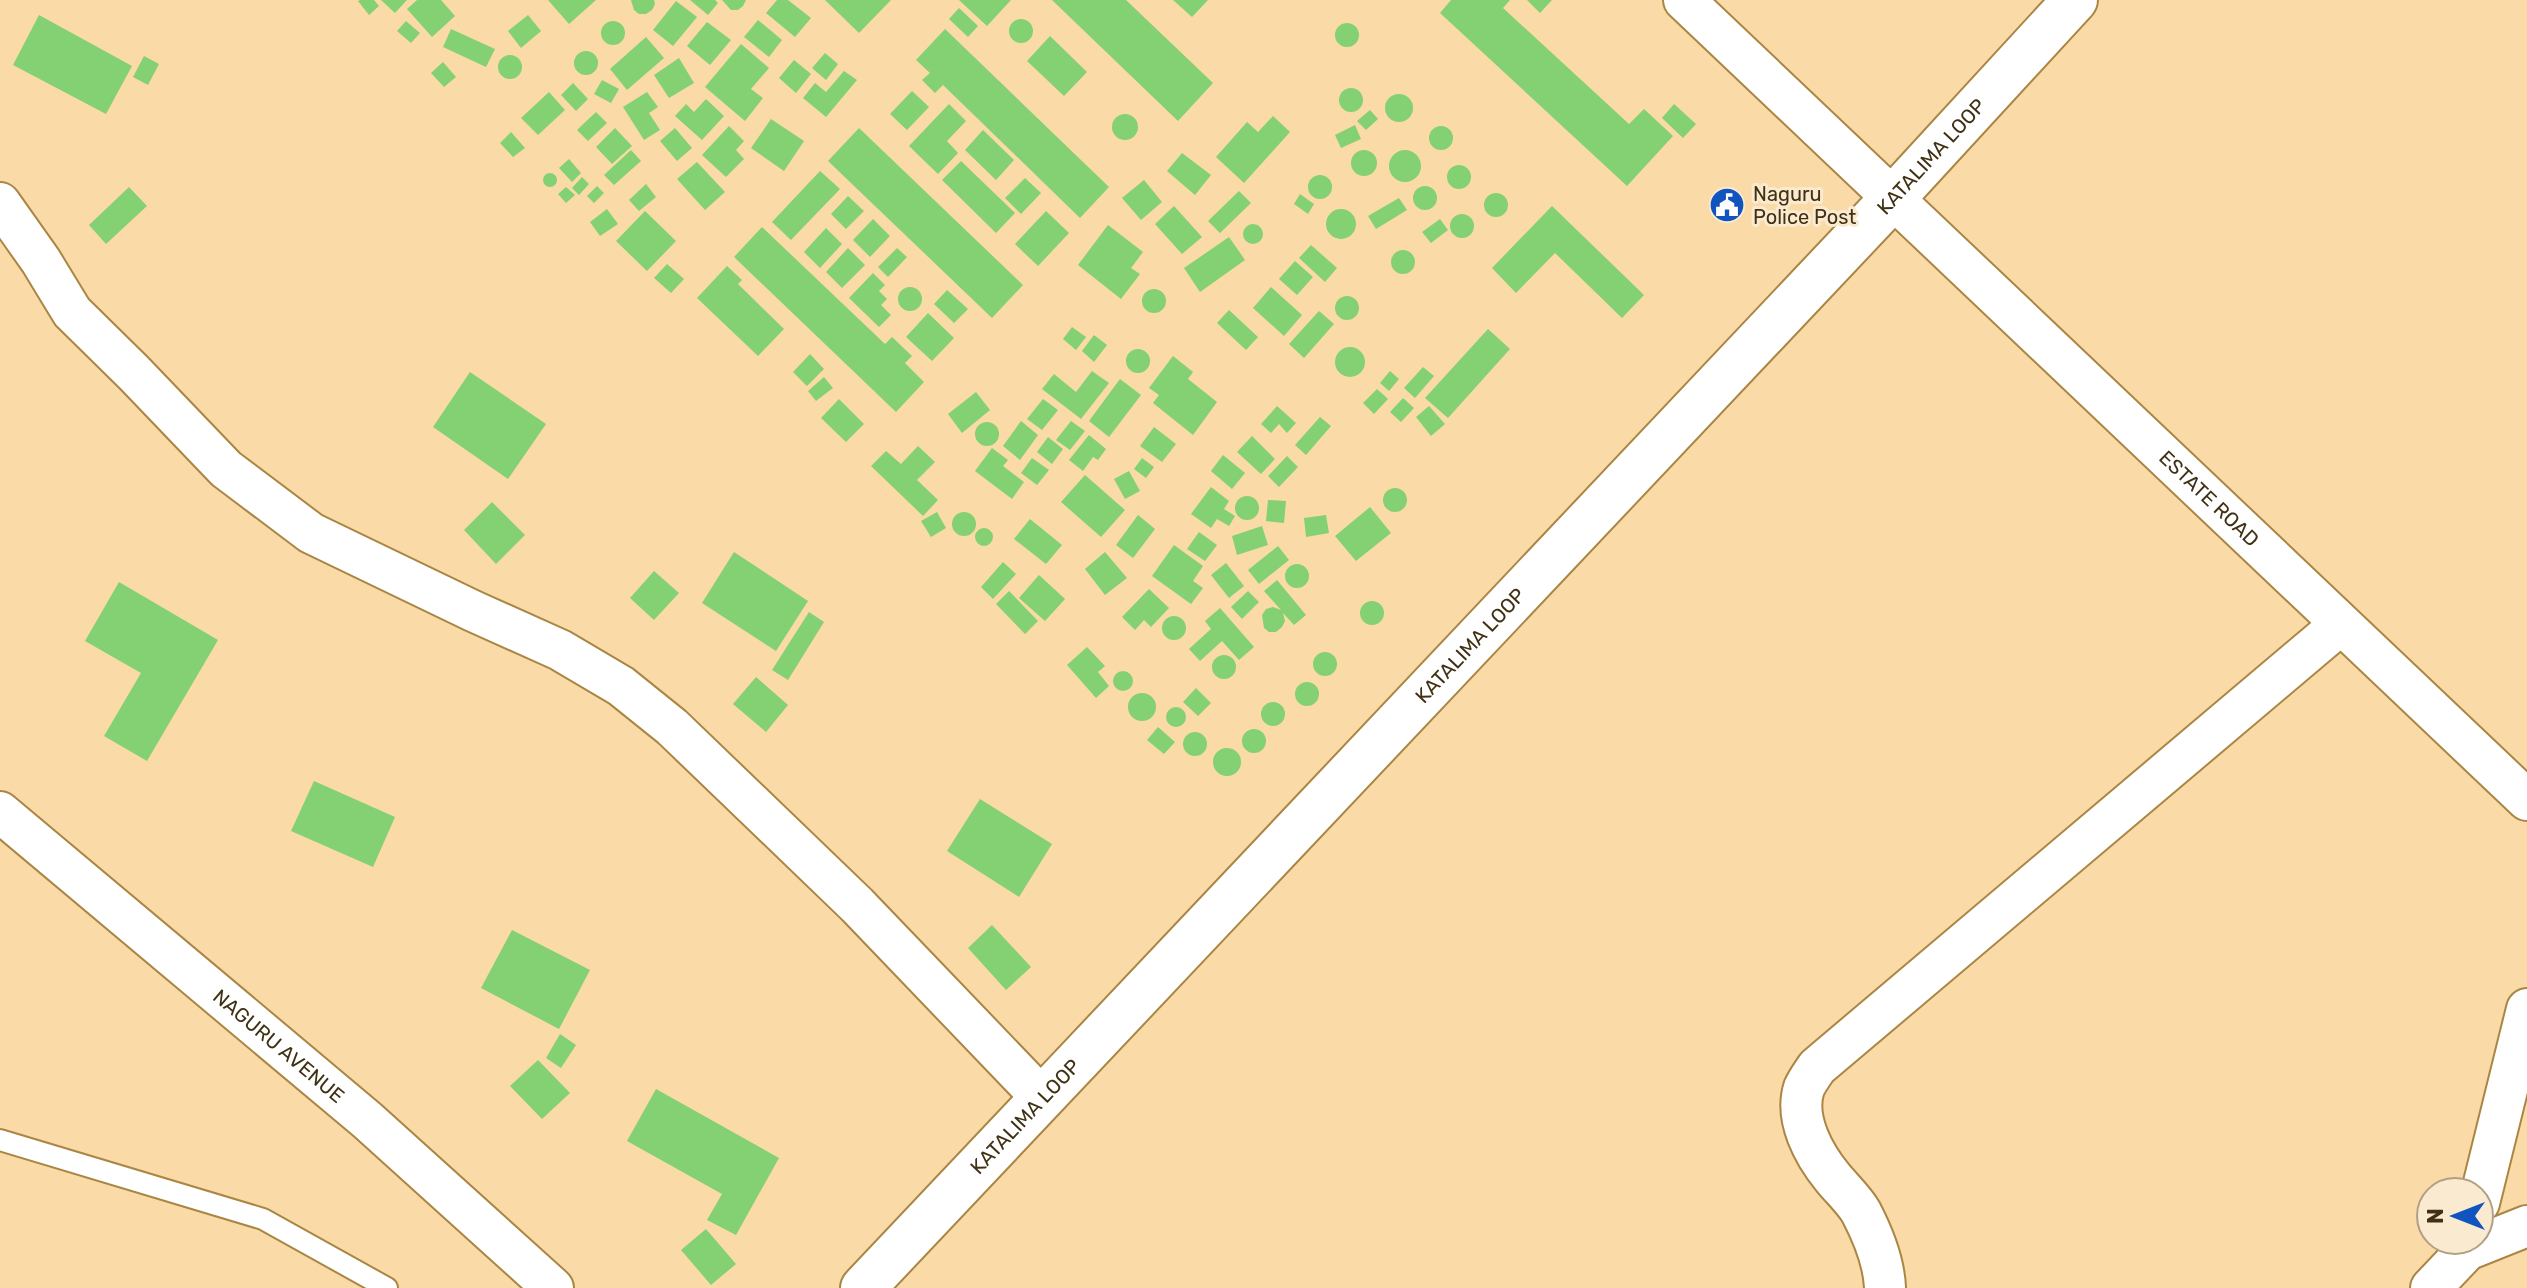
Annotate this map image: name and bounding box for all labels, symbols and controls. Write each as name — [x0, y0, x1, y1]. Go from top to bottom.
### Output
street label: KATALIMA LOOP — [1872, 93, 1990, 219]
place label: Naguru Police Post — [1753, 182, 1856, 229]
public building icon: Naguru Police Post — [1708, 186, 1746, 224]
street label: ESTATE ROAD — [2154, 445, 2264, 551]
street label: KATALIMA LOOP — [1410, 583, 1530, 708]
street label: NAGURU AVENUE — [208, 984, 349, 1108]
street label: KATALIMA LOOP — [965, 1054, 1085, 1179]
north arrow — [2415, 1176, 2495, 1256]
text: N — [2422, 1208, 2449, 1224]

